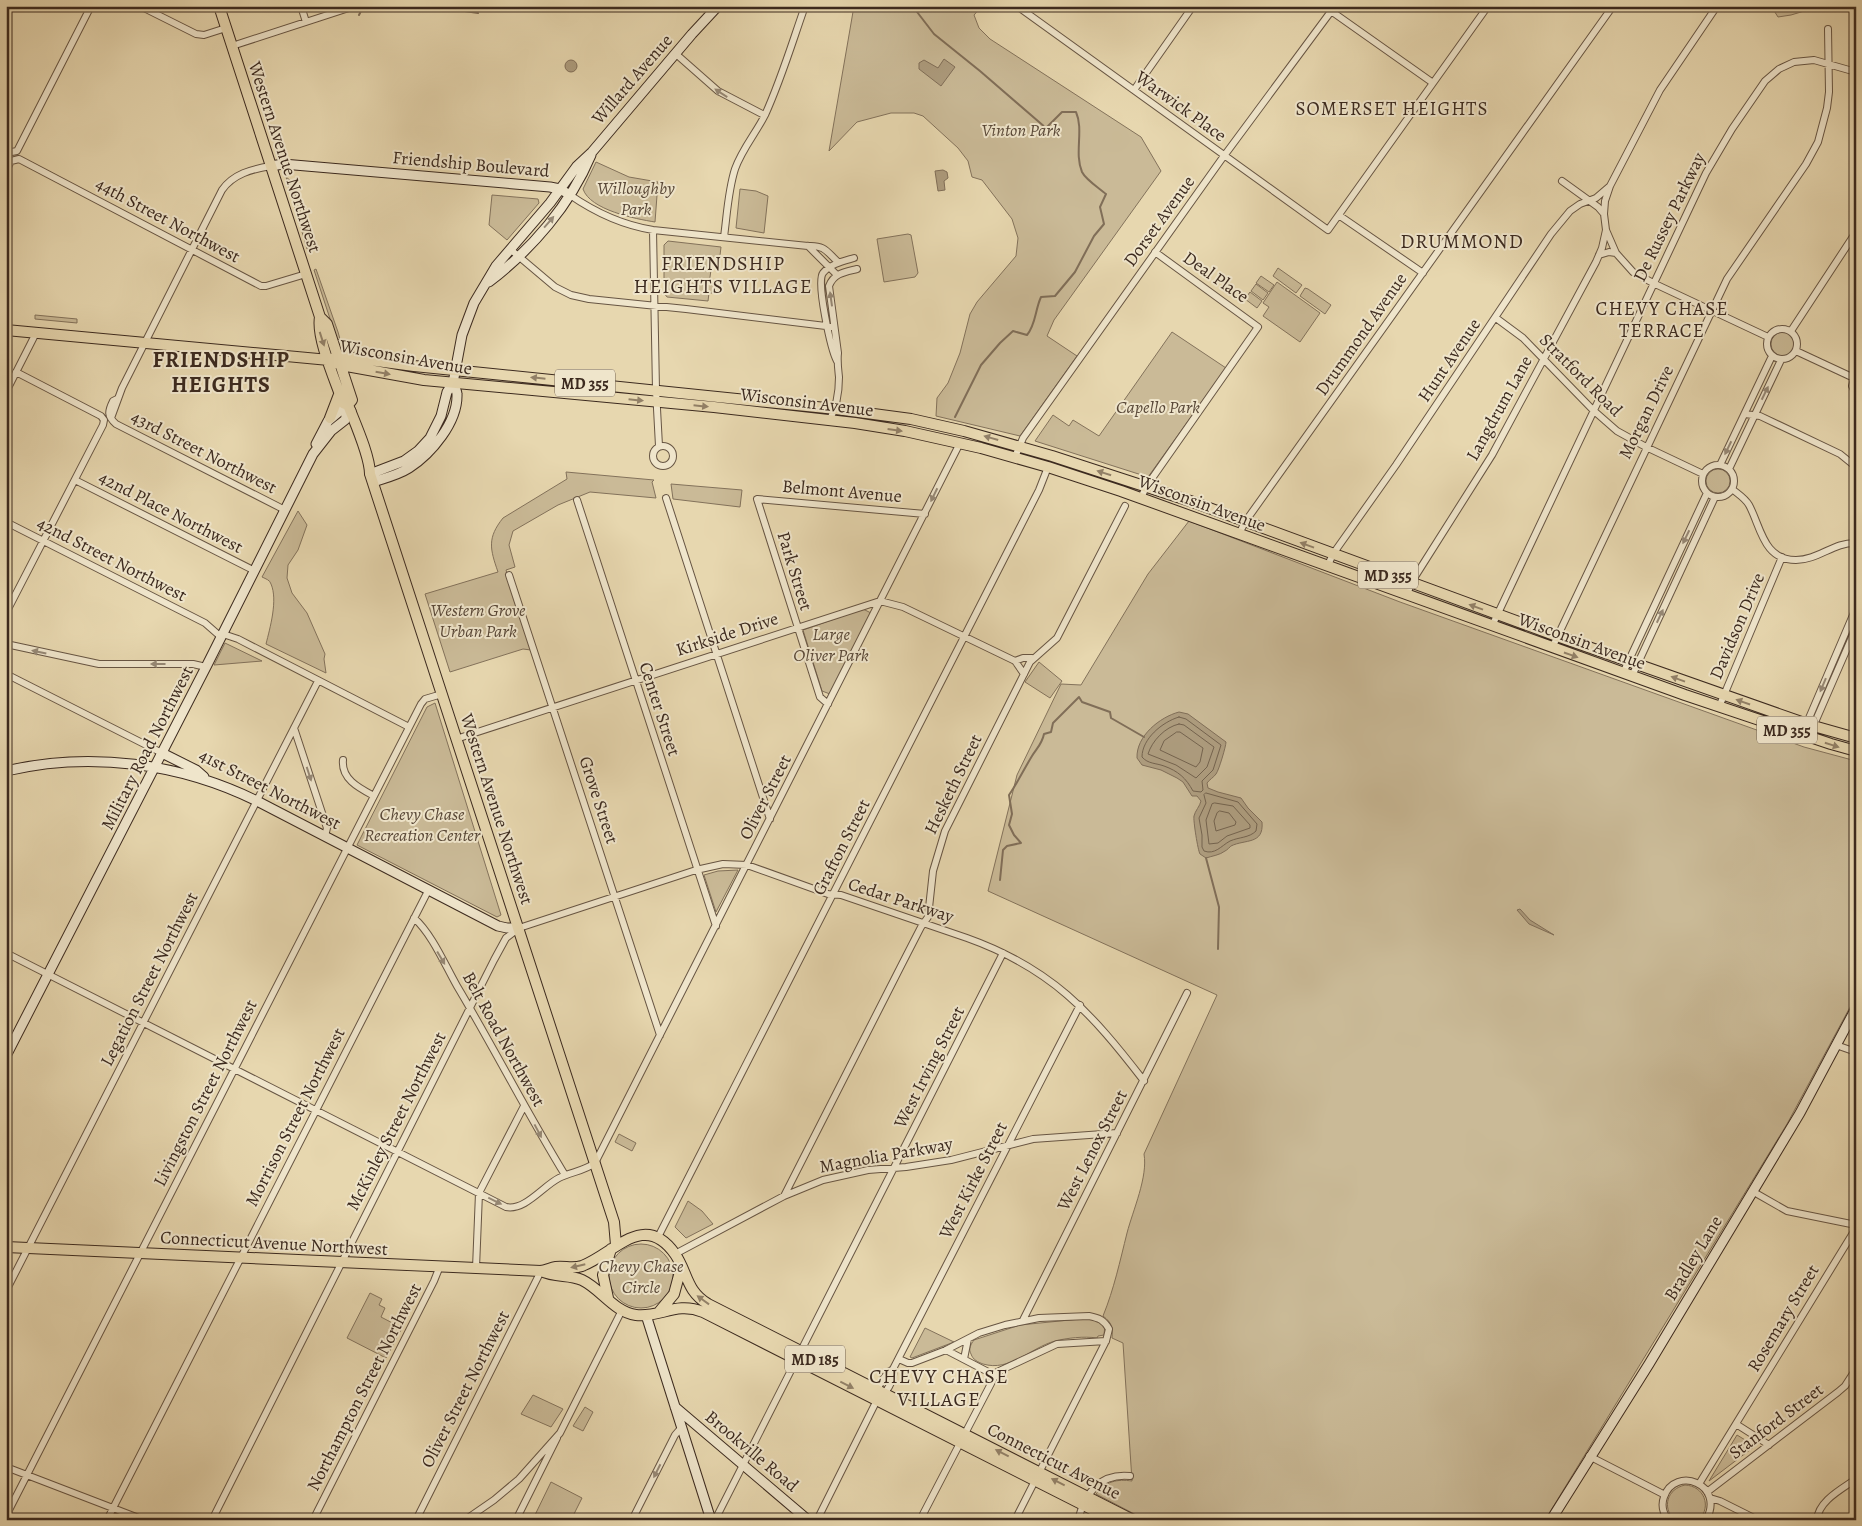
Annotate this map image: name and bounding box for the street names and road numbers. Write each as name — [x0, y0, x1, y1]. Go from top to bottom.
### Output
street label: Willard Avenue — [586, 29, 678, 130]
street label: Western Avenue Northwest — [242, 57, 327, 256]
street label: Warwick Place — [1130, 64, 1231, 147]
street label: Friendship Boulevard — [391, 145, 551, 183]
street label: De Russey Parkway — [1627, 148, 1711, 286]
street label: Dorset Avenue — [1118, 171, 1200, 271]
street label: 44th Street Northwest — [91, 172, 245, 268]
street label: Deal Place — [1178, 246, 1254, 308]
street label: Drummond Avenue — [1310, 268, 1412, 400]
street label: Hunt Avenue — [1412, 313, 1486, 407]
street label: Stratford Road — [1534, 328, 1628, 422]
street label: Wisconsin Avenue — [337, 333, 474, 380]
street label: Langdrum Lane — [1460, 351, 1538, 465]
street label: Morgan Drive — [1613, 361, 1679, 463]
road number: MD 355 — [555, 369, 615, 396]
street label: Wisconsin Avenue — [738, 382, 875, 422]
street label: 43rd Street Northwest — [127, 405, 281, 499]
street label: 42nd Place Northwest — [95, 465, 247, 559]
street label: Wisconsin Avenue — [1134, 468, 1269, 537]
street label: Belmont Avenue — [781, 474, 903, 508]
street label: 42nd Street Northwest — [33, 511, 191, 607]
street label: Park Street — [772, 528, 818, 614]
road number: MD 355 — [1358, 562, 1418, 588]
street label: Davidson Drive — [1704, 569, 1770, 683]
street label: Kirkside Drive — [673, 606, 781, 662]
street label: Wisconsin Avenue — [1514, 606, 1649, 675]
street label: Center Street — [634, 659, 687, 759]
street label: Military Road Northwest — [95, 662, 199, 834]
street label: Western Avenue Northwest — [454, 709, 539, 908]
road number: MD 355 — [1757, 716, 1817, 744]
street label: Hesketh Street — [918, 730, 988, 838]
street label: 41st Street Northwest — [195, 743, 345, 835]
street label: Oliver Street — [733, 750, 797, 844]
street label: Grove Street — [574, 753, 624, 847]
street label: Grafton Street — [806, 795, 876, 899]
street label: Cedar Parkway — [845, 872, 958, 929]
street label: Legation Street Northwest — [95, 888, 203, 1070]
street label: Belt Road Northwest — [457, 967, 551, 1111]
street label: Livingston Street Northwest — [147, 995, 263, 1191]
street label: West Irving Street — [888, 1002, 970, 1133]
street label: Morrison Street Northwest — [239, 1024, 351, 1210]
street label: McKinley Street Northwest — [341, 1028, 452, 1214]
street label: West Lenox Street — [1051, 1086, 1133, 1215]
street label: West Kirke Street — [933, 1117, 1013, 1243]
street label: Magnolia Parkway — [817, 1131, 956, 1179]
street label: Bradley Lane — [1658, 1211, 1728, 1305]
street label: Connecticut Avenue Northwest — [160, 1225, 388, 1261]
street label: Rosemary Street — [1742, 1260, 1825, 1376]
street label: Northampton Street Northwest — [301, 1279, 427, 1495]
street label: Oliver Street Northwest — [415, 1306, 515, 1472]
road number: MD 185 — [785, 1346, 845, 1372]
street label: Stanford Street — [1724, 1378, 1828, 1464]
street label: Brookville Road — [700, 1405, 804, 1497]
street label: Connecticut Avenue — [983, 1417, 1125, 1505]

